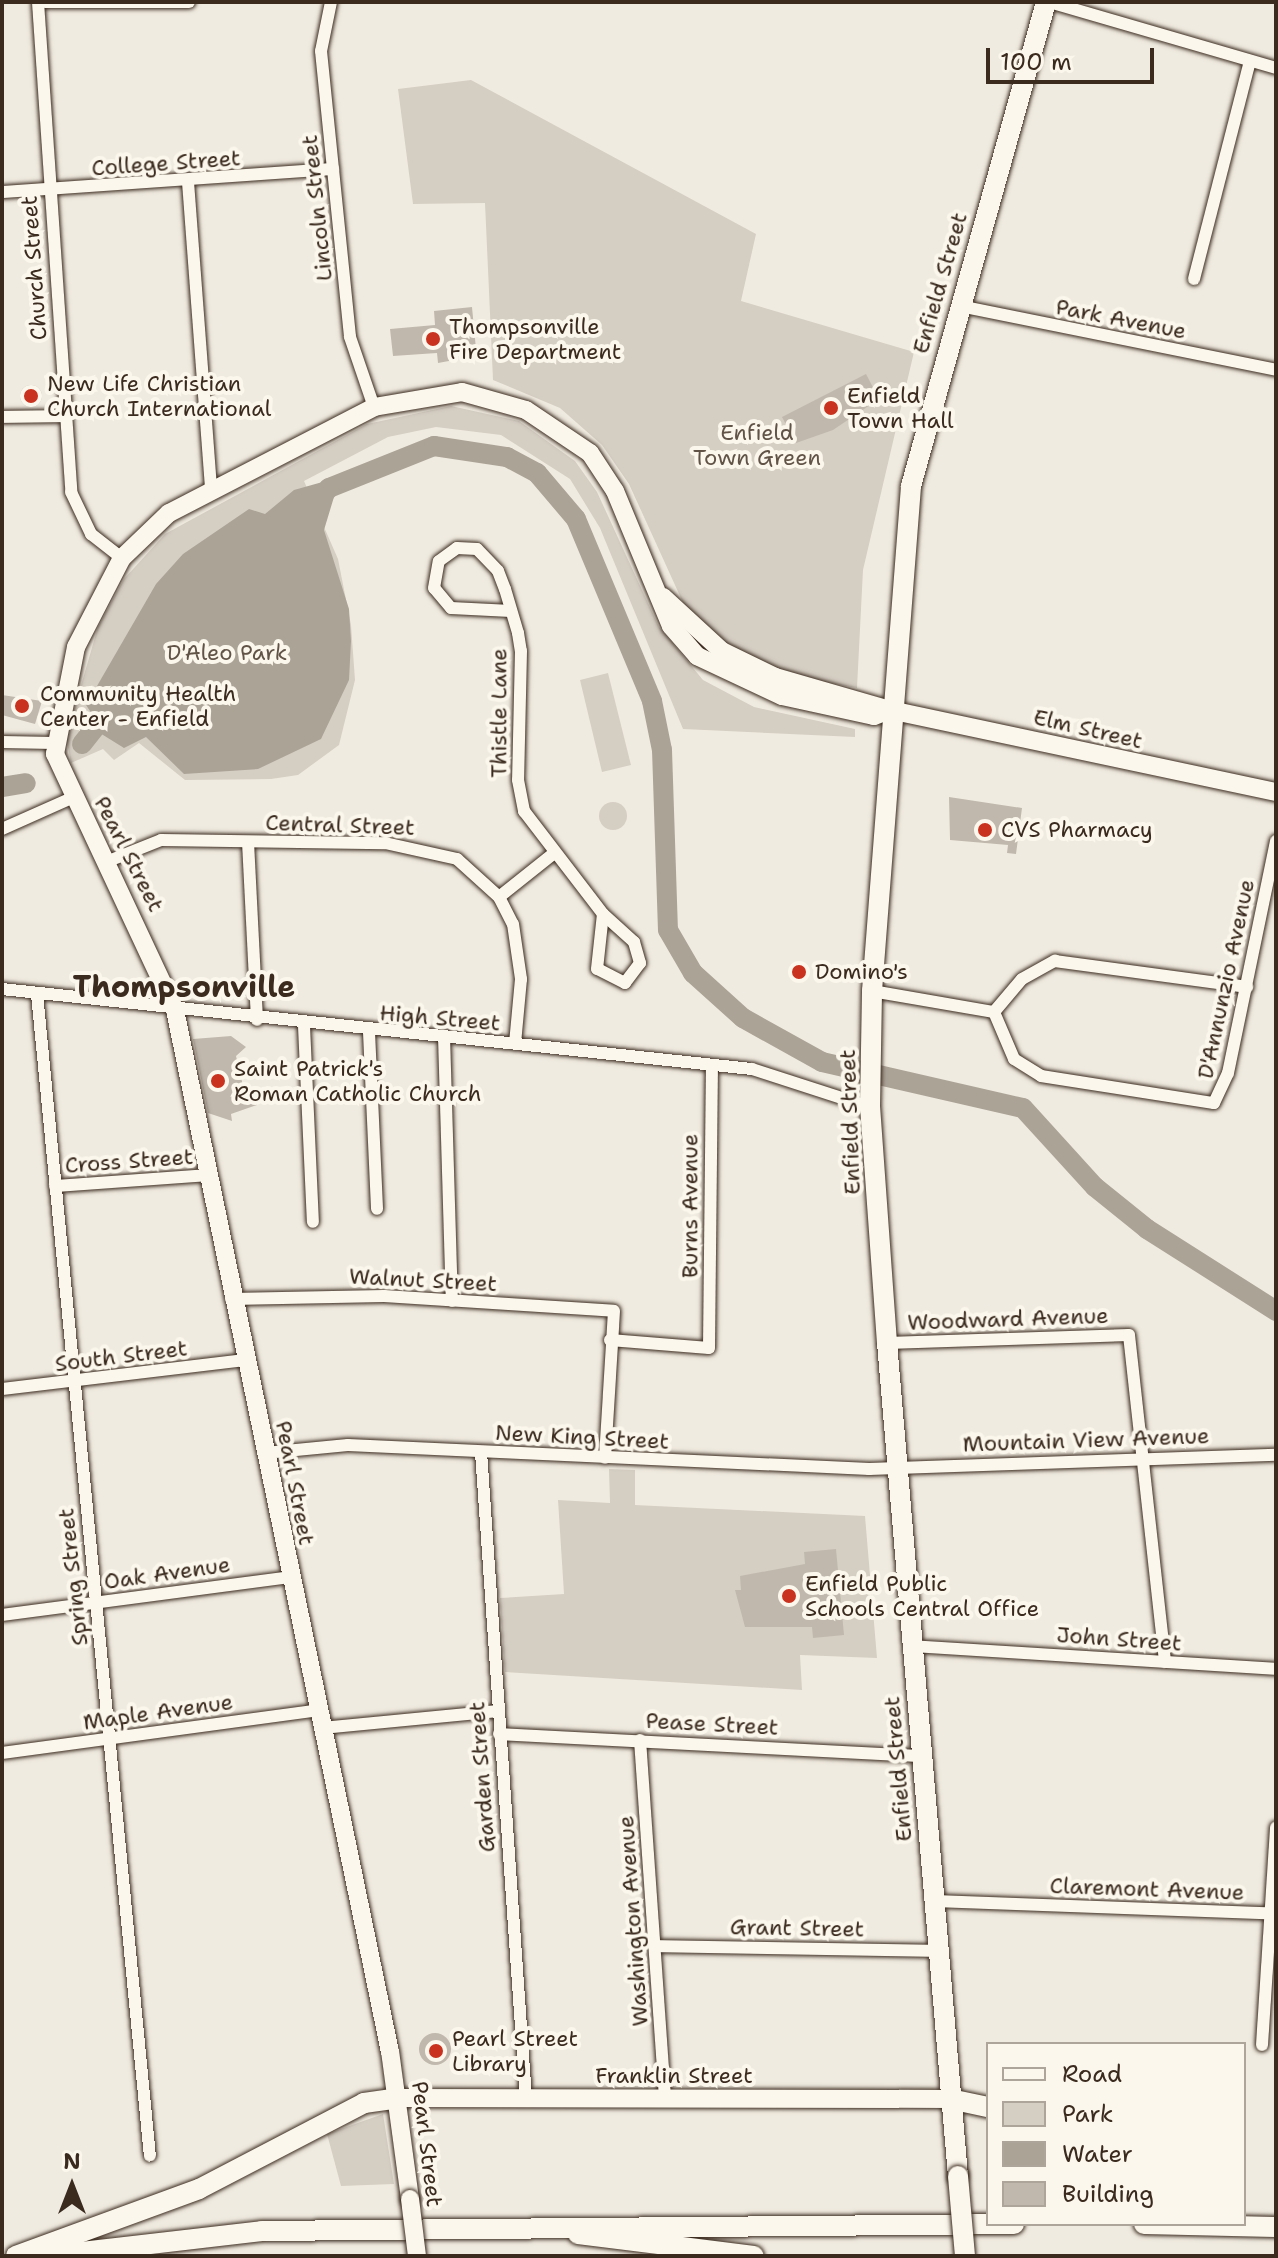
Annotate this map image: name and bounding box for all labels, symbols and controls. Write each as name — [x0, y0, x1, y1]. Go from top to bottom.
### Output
scale bar — [990, 32, 1158, 82]
text: 100 m — [1000, 46, 1072, 78]
street label: Lincoln Street — [296, 134, 338, 282]
street label: College Street — [91, 145, 241, 181]
street label: Church Street — [16, 195, 52, 341]
street label: Enfield Street — [907, 209, 973, 357]
street label: Park Avenue — [1054, 293, 1188, 345]
place label: Thompsonville Fire Department — [449, 313, 621, 364]
marker: Thompsonville Fire Department — [424, 330, 442, 348]
place label: New Life Christian Church International — [47, 370, 271, 422]
place label: Enfield Town Hall — [847, 382, 954, 434]
marker: New Life Christian Church International — [22, 387, 40, 405]
marker: Enfield Town Hall — [822, 399, 840, 417]
park label: Enfield Town Green — [693, 419, 821, 470]
park label: D'Aleo Park — [167, 640, 287, 666]
street label: Thistle Lane — [486, 648, 512, 778]
place label: Community Health Center - Enfield — [40, 680, 236, 732]
marker: Community Health Center - Enfield — [11, 695, 33, 717]
street label: Elm Street — [1031, 704, 1145, 754]
street label: Pearl Street — [89, 792, 169, 916]
street label: Central Street — [265, 809, 415, 841]
place label: CVS Pharmacy — [1001, 817, 1153, 843]
marker: CVS Pharmacy — [976, 821, 994, 839]
street label: D'Annunzio Avenue — [1192, 877, 1260, 1081]
place label: Domino's — [815, 959, 908, 985]
marker: Domino's — [790, 963, 808, 981]
district label: Thompsonville — [73, 969, 295, 1005]
street label: High Street — [379, 1000, 501, 1036]
street label: Enfield Street — [834, 1049, 866, 1195]
place label: Saint Patrick's Roman Catholic Church — [234, 1055, 482, 1106]
marker: Saint Patrick's Roman Catholic Church — [209, 1072, 227, 1090]
street label: Burns Avenue — [677, 1134, 703, 1278]
street label: Cross Street — [64, 1143, 194, 1179]
street label: Walnut Street — [348, 1263, 498, 1297]
street label: Woodward Avenue — [907, 1302, 1109, 1336]
street label: South Street — [53, 1335, 189, 1377]
street label: Pearl Street — [270, 1419, 320, 1547]
street label: New King Street — [494, 1419, 670, 1455]
street label: Mountain View Avenue — [962, 1423, 1210, 1457]
street label: Spring Street — [53, 1507, 93, 1647]
street label: Oak Avenue — [102, 1551, 232, 1595]
place label: Enfield Public Schools Central Office — [805, 1570, 1039, 1622]
marker: Enfield Public Schools Central Office — [780, 1587, 798, 1605]
street label: John Street — [1056, 1621, 1182, 1657]
street label: Maple Avenue — [81, 1688, 235, 1736]
street label: Enfield Street — [878, 1695, 918, 1843]
street label: Garden Street — [464, 1701, 500, 1853]
street label: Pease Street — [645, 1707, 779, 1741]
street label: Washington Avenue — [612, 1815, 654, 2027]
street label: Claremont Avenue — [1049, 1872, 1245, 1906]
street label: Grant Street — [730, 1914, 864, 1942]
place label: Pearl Street Library — [452, 2025, 578, 2076]
marker: Pearl Street Library — [427, 2042, 445, 2060]
legend — [986, 2042, 1246, 2226]
text: Road — [1062, 2058, 1122, 2090]
street label: Franklin Street — [595, 2063, 753, 2089]
street label: Pearl Street — [406, 2080, 448, 2208]
text: Park — [1062, 2098, 1114, 2130]
text: Water — [1062, 2138, 1133, 2170]
north arrow — [32, 2146, 112, 2226]
text: N — [63, 2147, 81, 2176]
text: Building — [1062, 2178, 1154, 2210]

